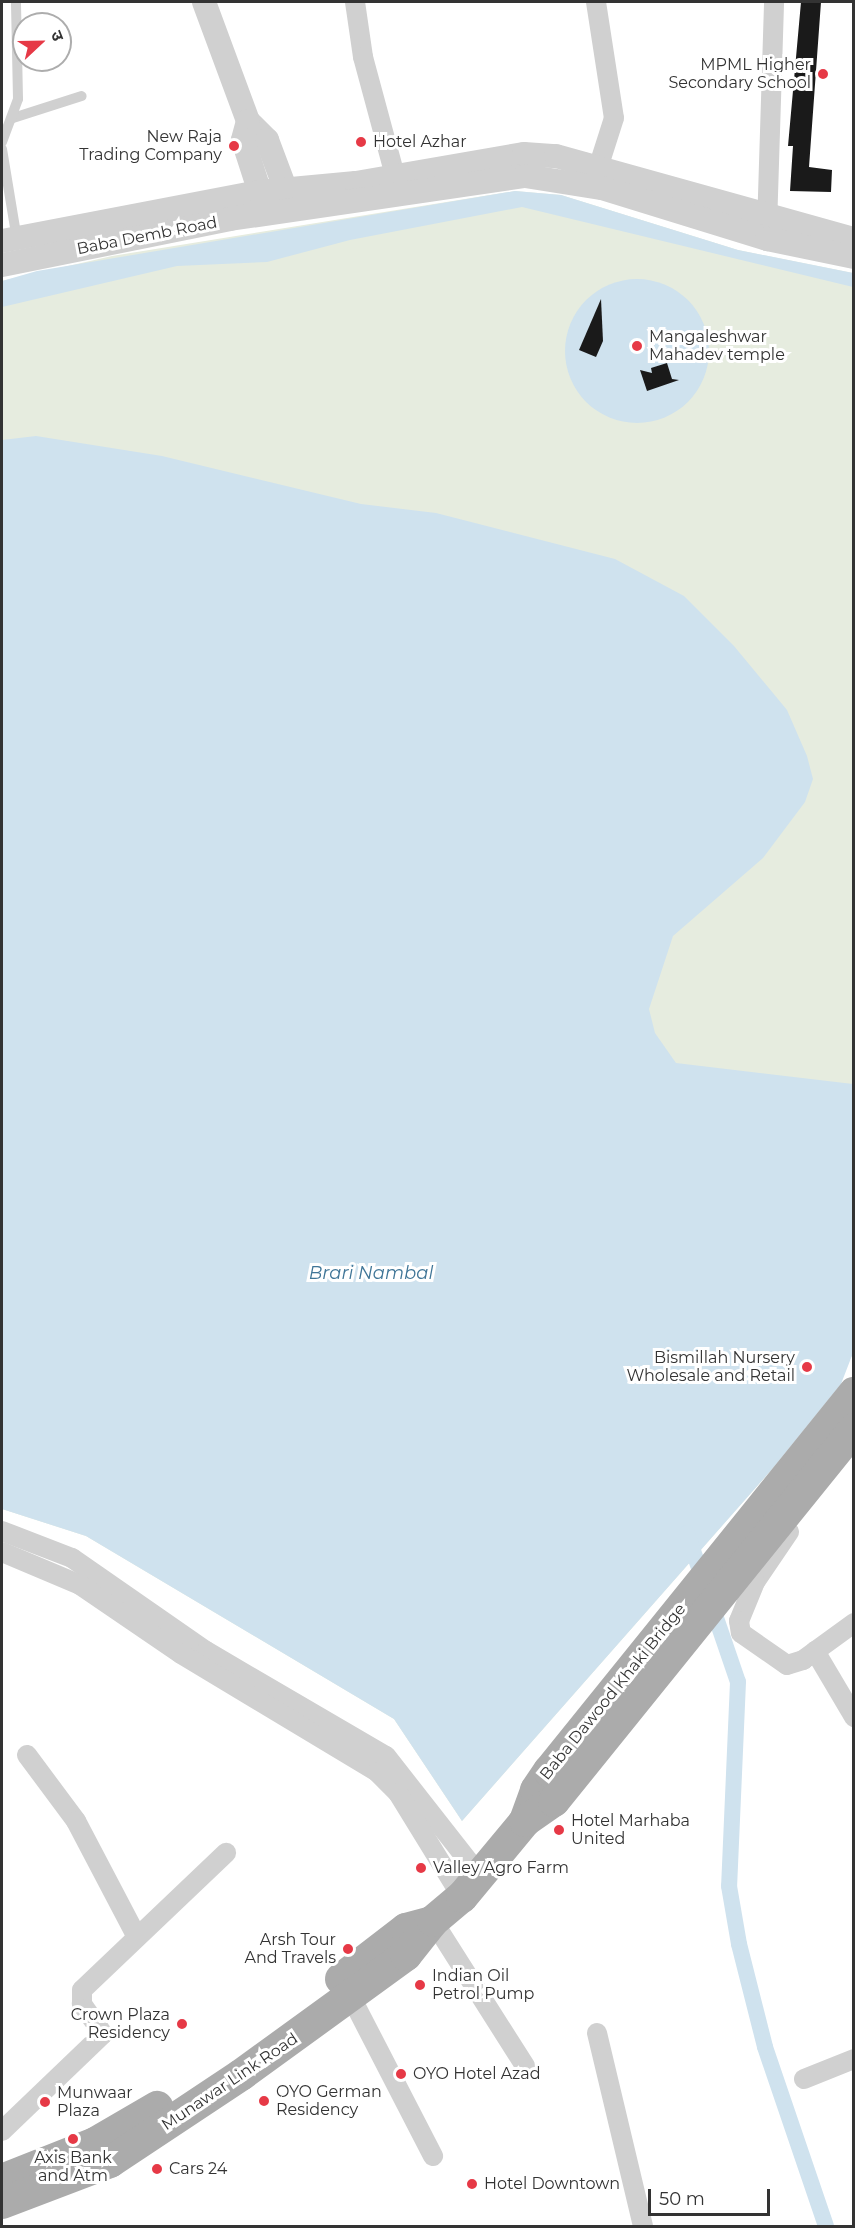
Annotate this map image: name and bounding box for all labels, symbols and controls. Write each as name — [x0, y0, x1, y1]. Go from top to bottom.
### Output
north arrow — [12, 12, 72, 72]
text: उ — [47, 28, 68, 44]
place label: MPML Higher Secondary School — [668, 55, 811, 93]
marker: MPML Higher Secondary School — [816, 67, 830, 81]
place label: New Raja Trading Company — [79, 127, 222, 165]
place label: Hotel Azhar — [373, 132, 467, 152]
marker: Hotel Azhar — [354, 135, 368, 149]
marker: New Raja Trading Company — [227, 139, 241, 153]
street label: Baba Demb Road — [75, 213, 219, 259]
place label: Mangaleshwar Mahadev temple — [649, 327, 785, 365]
marker: Mangaleshwar Mahadev temple — [630, 339, 644, 353]
water label: Brari Nambal — [309, 1262, 433, 1284]
place label: Bismillah Nursery Wholesale and Retail — [627, 1348, 795, 1386]
marker: Bismillah Nursery Wholesale and Retail — [800, 1360, 814, 1374]
street label: Baba Dawood Khaki Bridge — [536, 1600, 690, 1784]
place label: Hotel Marhaba United — [571, 1811, 690, 1849]
marker: Hotel Marhaba United — [552, 1823, 566, 1837]
place label: Valley Agro Farm — [433, 1858, 569, 1878]
marker: Valley Agro Farm — [414, 1861, 428, 1875]
place label: Arsh Tour And Travels — [244, 1930, 336, 1968]
marker: Arsh Tour And Travels — [341, 1942, 355, 1956]
place label: Indian Oil Petrol Pump — [432, 1966, 534, 2004]
marker: Indian Oil Petrol Pump — [413, 1978, 427, 1992]
place label: Crown Plaza Residency — [71, 2005, 170, 2043]
marker: Crown Plaza Residency — [175, 2017, 189, 2031]
street label: Munawar Link Road — [158, 2029, 302, 2135]
place label: OYO Hotel Azad — [413, 2064, 541, 2084]
marker: OYO Hotel Azad — [394, 2067, 408, 2081]
place label: OYO German Residency — [276, 2082, 382, 2120]
place label: Munwaar Plaza — [57, 2083, 133, 2121]
marker: OYO German Residency — [257, 2094, 271, 2108]
marker: Munwaar Plaza — [38, 2095, 52, 2109]
marker: Axis Bank and Atm — [66, 2132, 80, 2146]
place label: Axis Bank and Atm — [34, 2148, 112, 2186]
place label: Cars 24 — [169, 2159, 227, 2179]
marker: Cars 24 — [150, 2162, 164, 2176]
place label: Hotel Downtown — [484, 2174, 620, 2194]
marker: Hotel Downtown — [465, 2177, 479, 2191]
scale bar — [651, 2177, 772, 2215]
text: 50 m — [659, 2188, 705, 2210]

